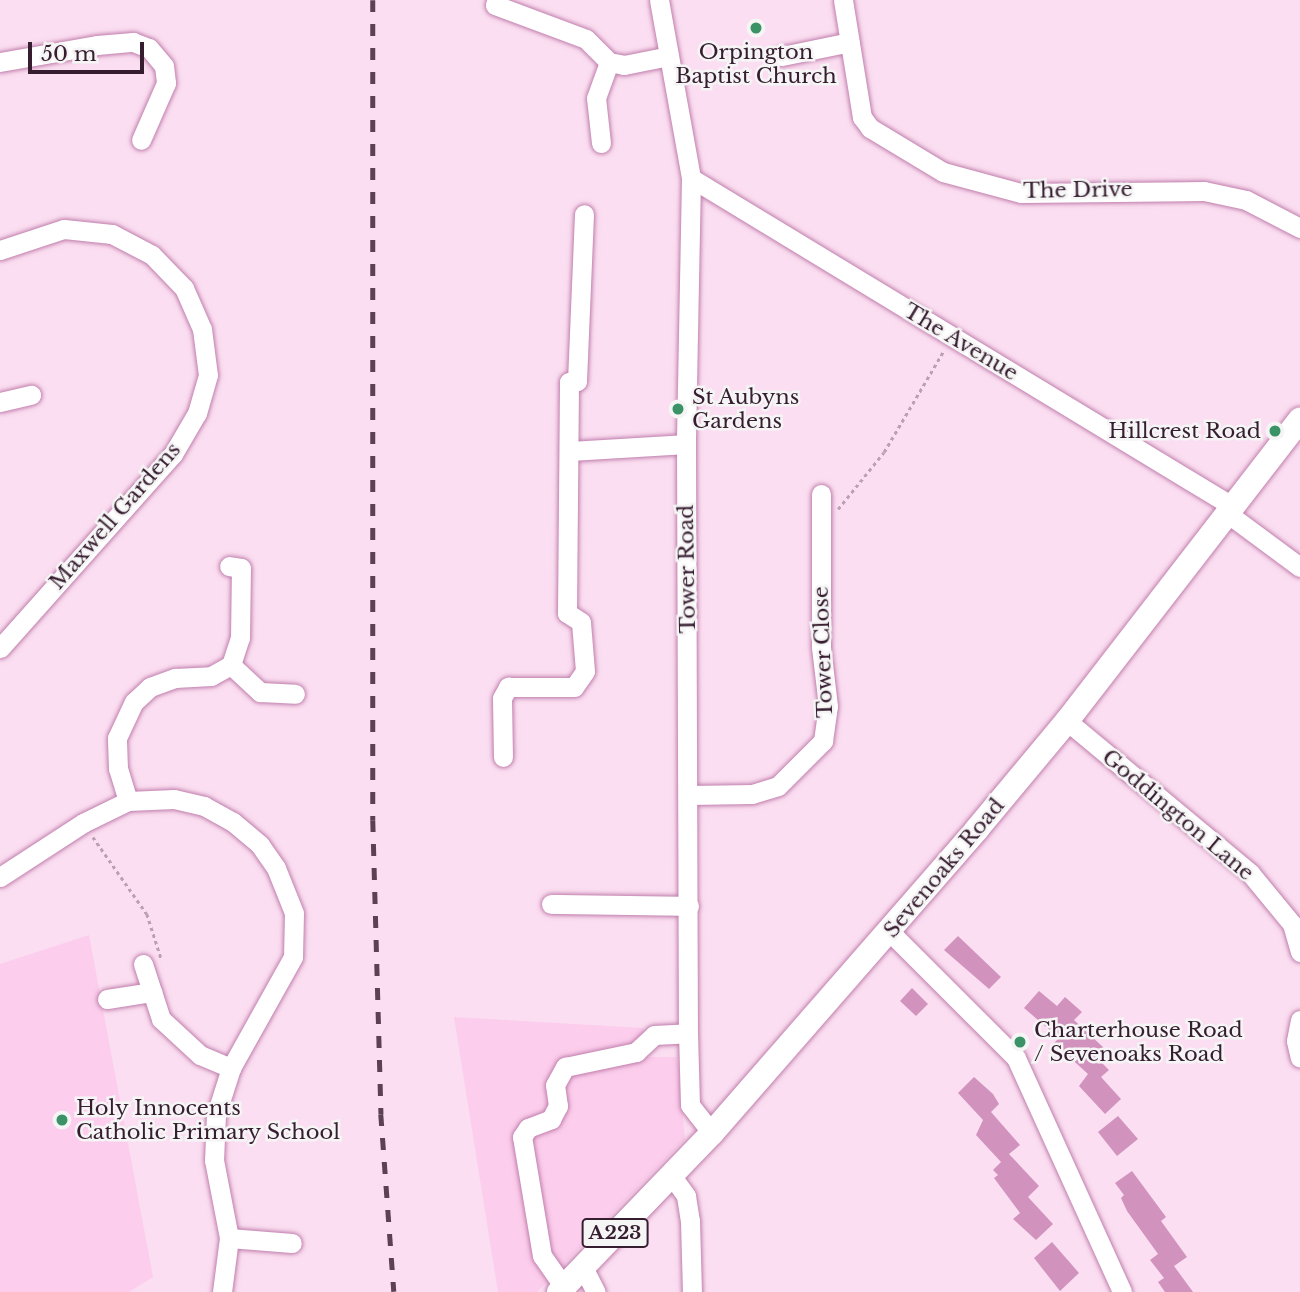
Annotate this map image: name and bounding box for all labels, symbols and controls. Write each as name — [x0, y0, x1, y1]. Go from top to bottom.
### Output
marker: Orpington Baptist Church — [748, 20, 764, 36]
scale bar — [32, 28, 147, 72]
place label: Orpington Baptist Church — [675, 39, 837, 89]
text: 50 m — [41, 41, 96, 67]
street label: The Drive — [1023, 176, 1133, 204]
street label: The Avenue — [899, 298, 1023, 386]
place label: St Aubyns Gardens — [692, 384, 800, 434]
marker: St Aubyns Gardens — [670, 401, 686, 417]
place label: Hillcrest Road — [1108, 418, 1261, 444]
marker: Hillcrest Road — [1267, 423, 1283, 439]
street label: Maxwell Gardens — [44, 437, 186, 595]
street label: Tower Road — [673, 504, 701, 634]
street label: Tower Close — [808, 585, 838, 719]
street label: Goddington Lane — [1097, 744, 1259, 886]
street label: Sevenoaks Road — [878, 793, 1010, 943]
place label: Charterhouse Road / Sevenoaks Road — [1034, 1017, 1243, 1067]
marker: Charterhouse Road / Sevenoaks Road — [1012, 1034, 1028, 1050]
place label: Holy Innocents Catholic Primary School — [76, 1095, 341, 1145]
marker: Holy Innocents Catholic Primary School — [54, 1112, 70, 1128]
road number: A223 — [580, 1218, 650, 1248]

